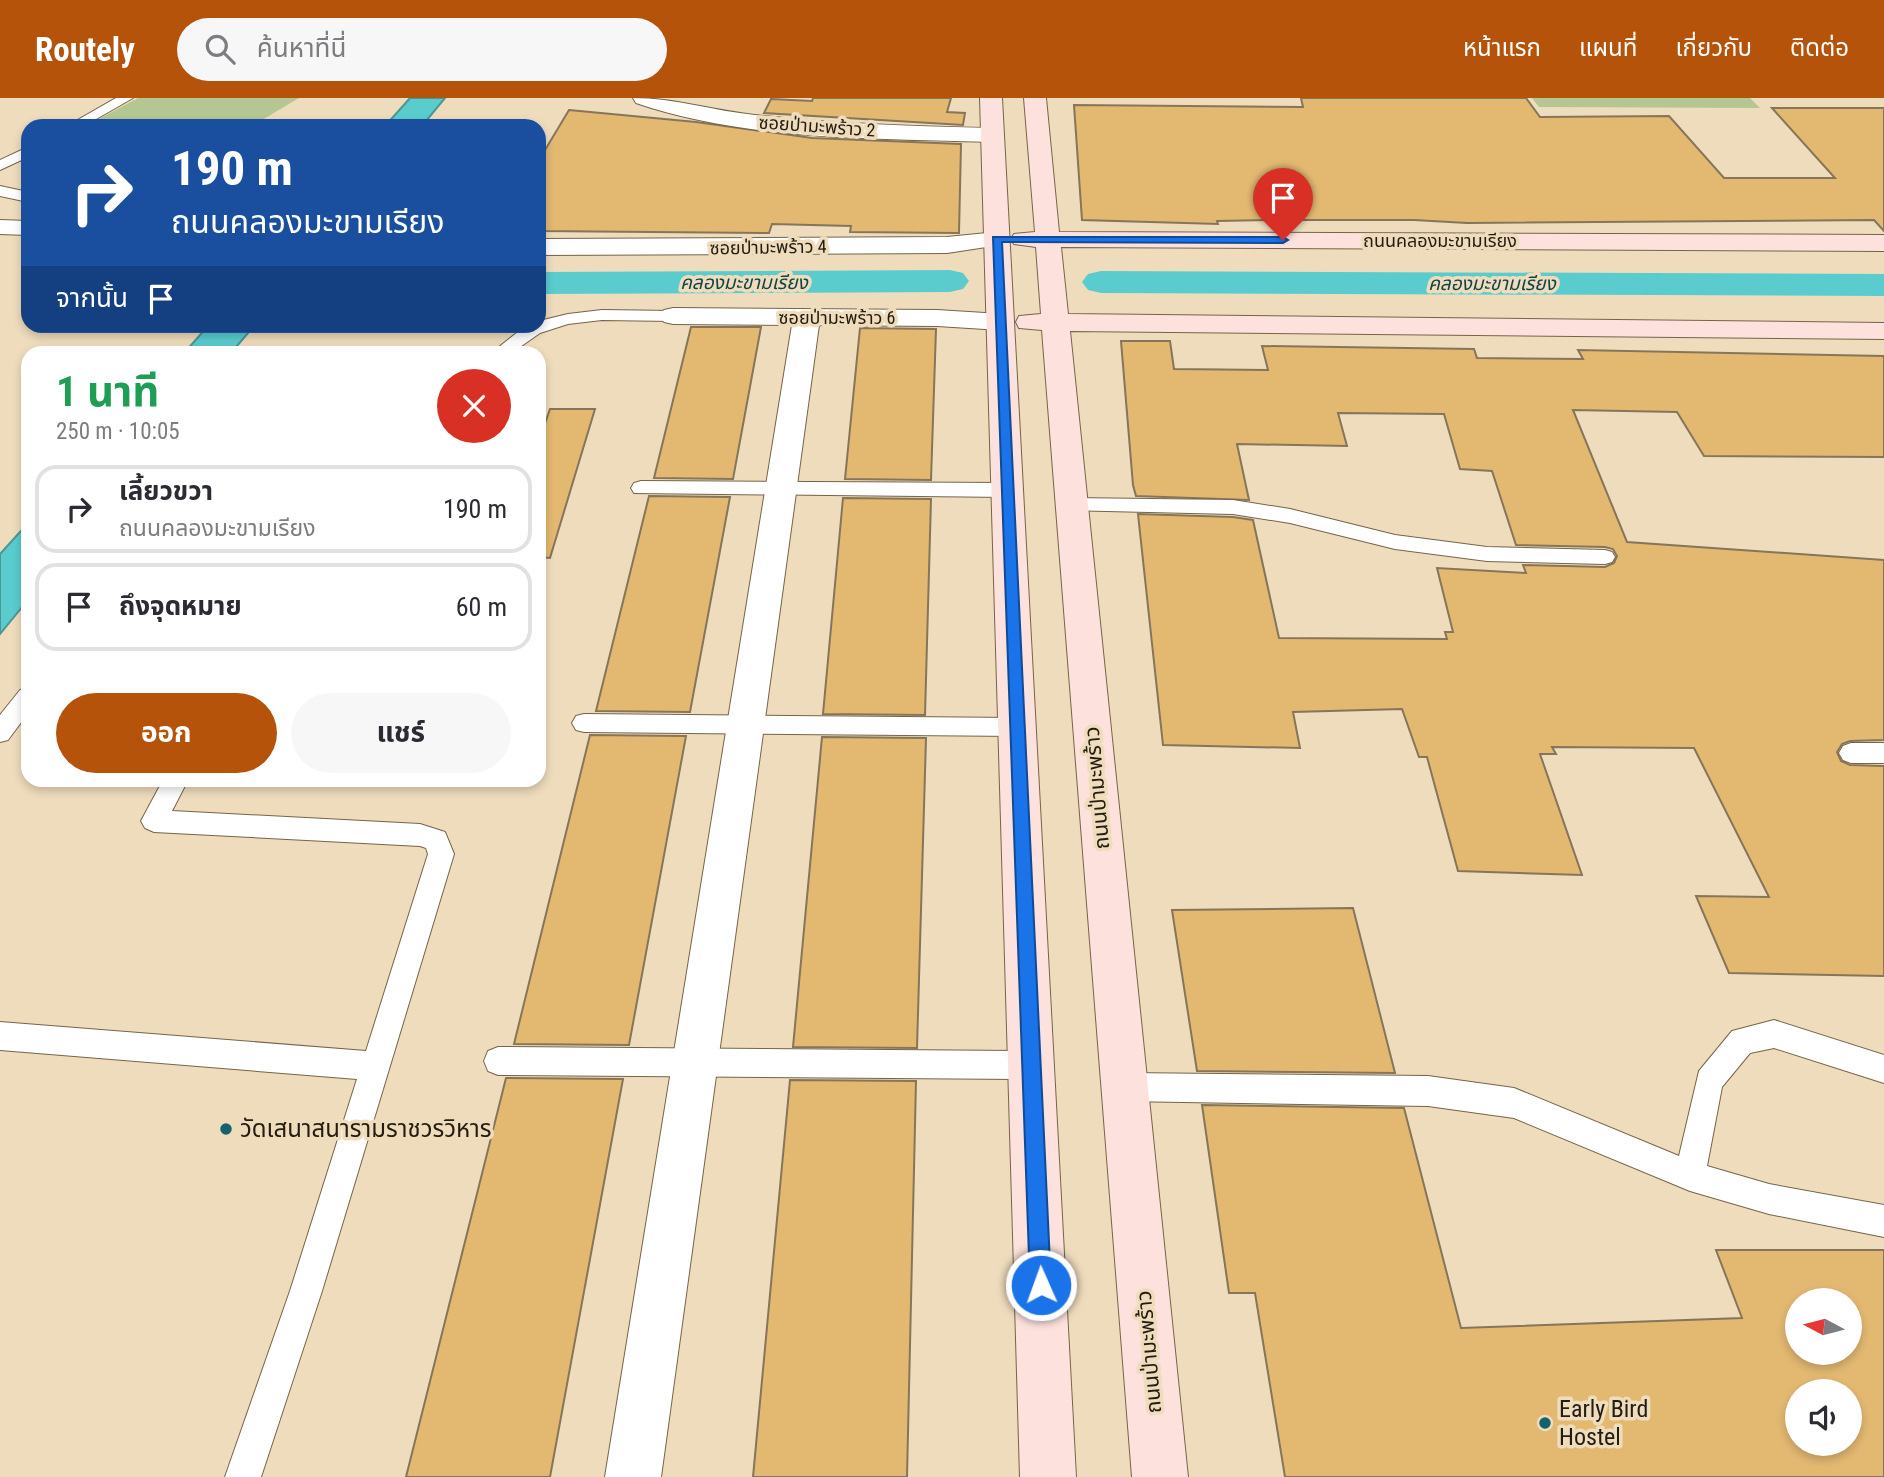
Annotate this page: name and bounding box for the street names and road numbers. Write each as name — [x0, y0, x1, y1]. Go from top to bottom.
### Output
street label: ซอยป่ามะพร้าว 2 — [758, 111, 876, 141]
street label: ถนนคลองมะขามเรียง — [1363, 230, 1517, 251]
street label: ซอยป่ามะพร้าว 4 — [709, 235, 827, 259]
street label: ซอยป่ามะพร้าว 6 — [779, 307, 895, 328]
street label: ถนนป่ามะพร้าว — [1080, 726, 1114, 850]
street label: ถนนป่ามะพร้าว — [1132, 1290, 1166, 1414]

